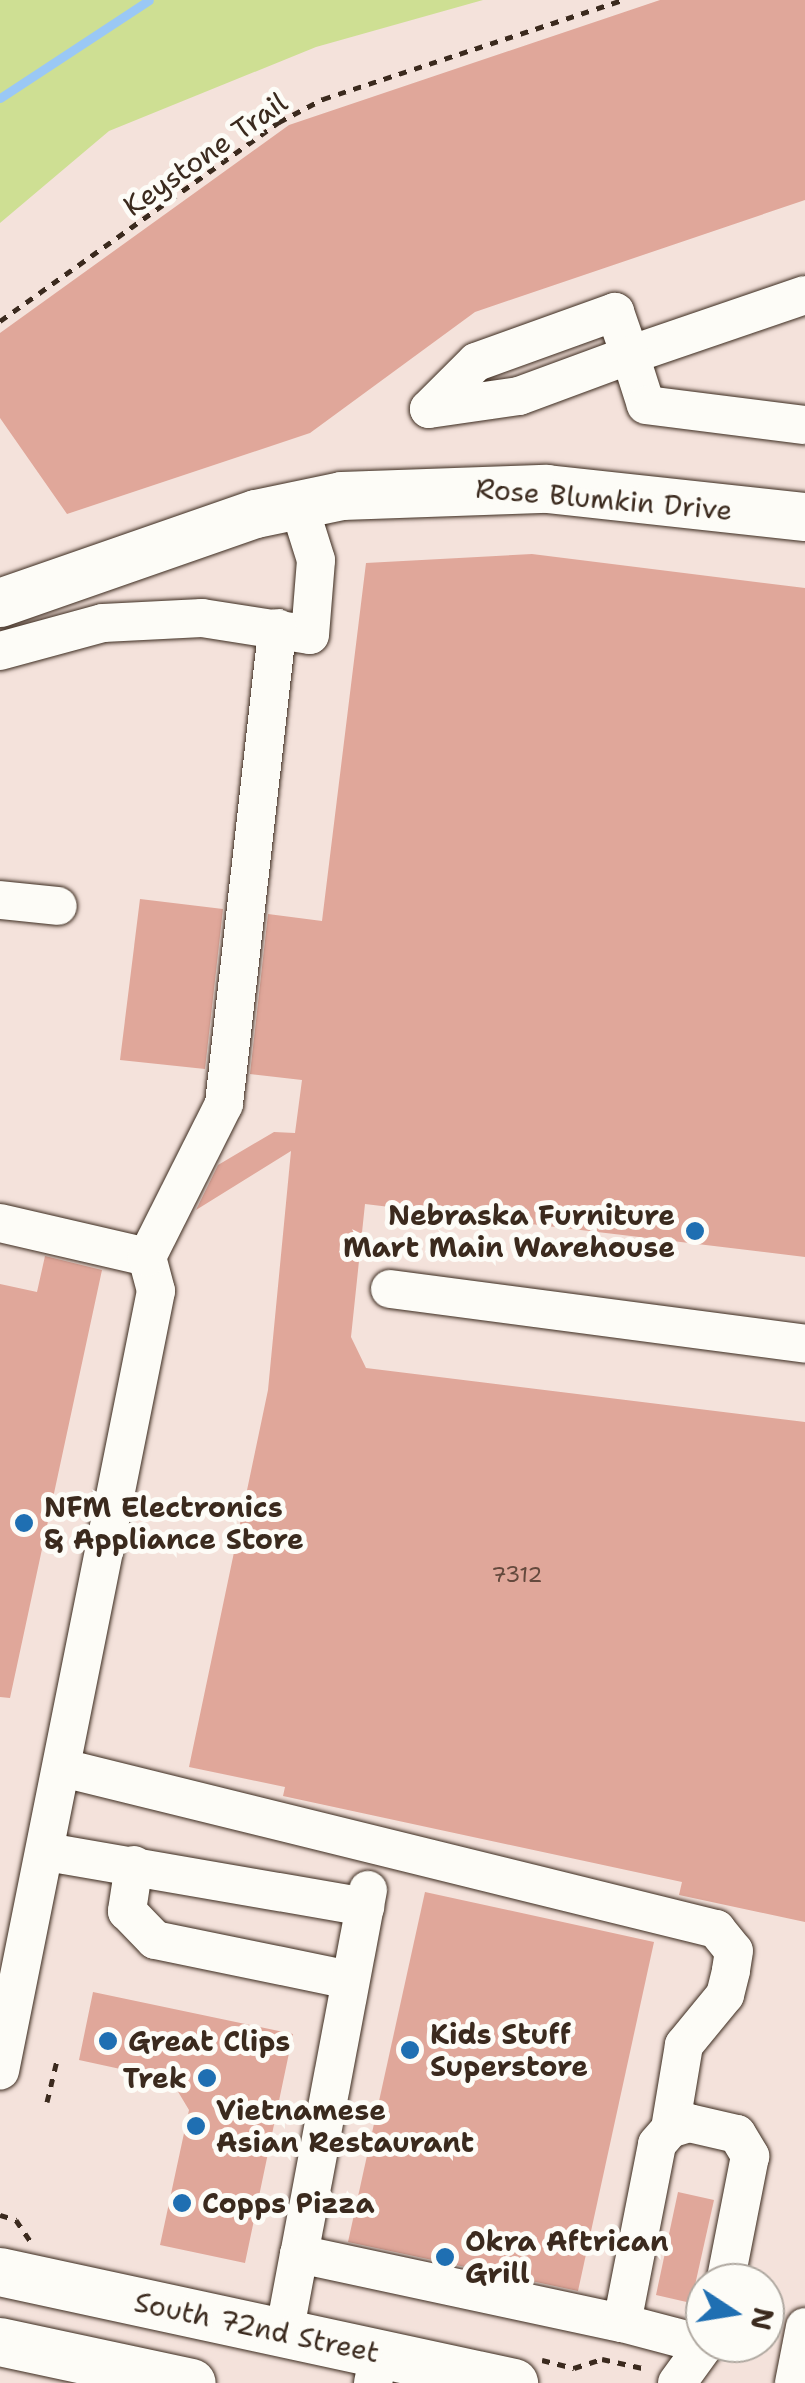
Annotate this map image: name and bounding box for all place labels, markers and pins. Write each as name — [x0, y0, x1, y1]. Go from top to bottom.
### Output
place label: Nebraska Furniture Mart Main Warehouse — [343, 1198, 675, 1264]
marker: Nebraska Furniture Mart Main Warehouse — [684, 1220, 706, 1242]
place label: NFM Electronics & Appliance Store — [44, 1490, 304, 1556]
marker: NFM Electronics & Appliance Store — [13, 1512, 35, 1534]
place label: Kids Stuff Superstore — [430, 2017, 588, 2083]
place label: Great Clips — [128, 2024, 290, 2058]
marker: Great Clips — [97, 2030, 119, 2052]
marker: Kids Stuff Superstore — [399, 2039, 421, 2061]
place label: Trek — [123, 2061, 187, 2095]
marker: Trek — [196, 2067, 218, 2089]
place label: Vietnamese Asian Restaurant — [216, 2093, 474, 2159]
marker: Vietnamese Asian Restaurant — [185, 2115, 207, 2137]
place label: Copps Pizza — [202, 2186, 375, 2220]
marker: Copps Pizza — [171, 2192, 193, 2214]
place label: Okra Aftrican Grill — [465, 2224, 669, 2290]
marker: Okra Aftrican Grill — [434, 2246, 456, 2268]

